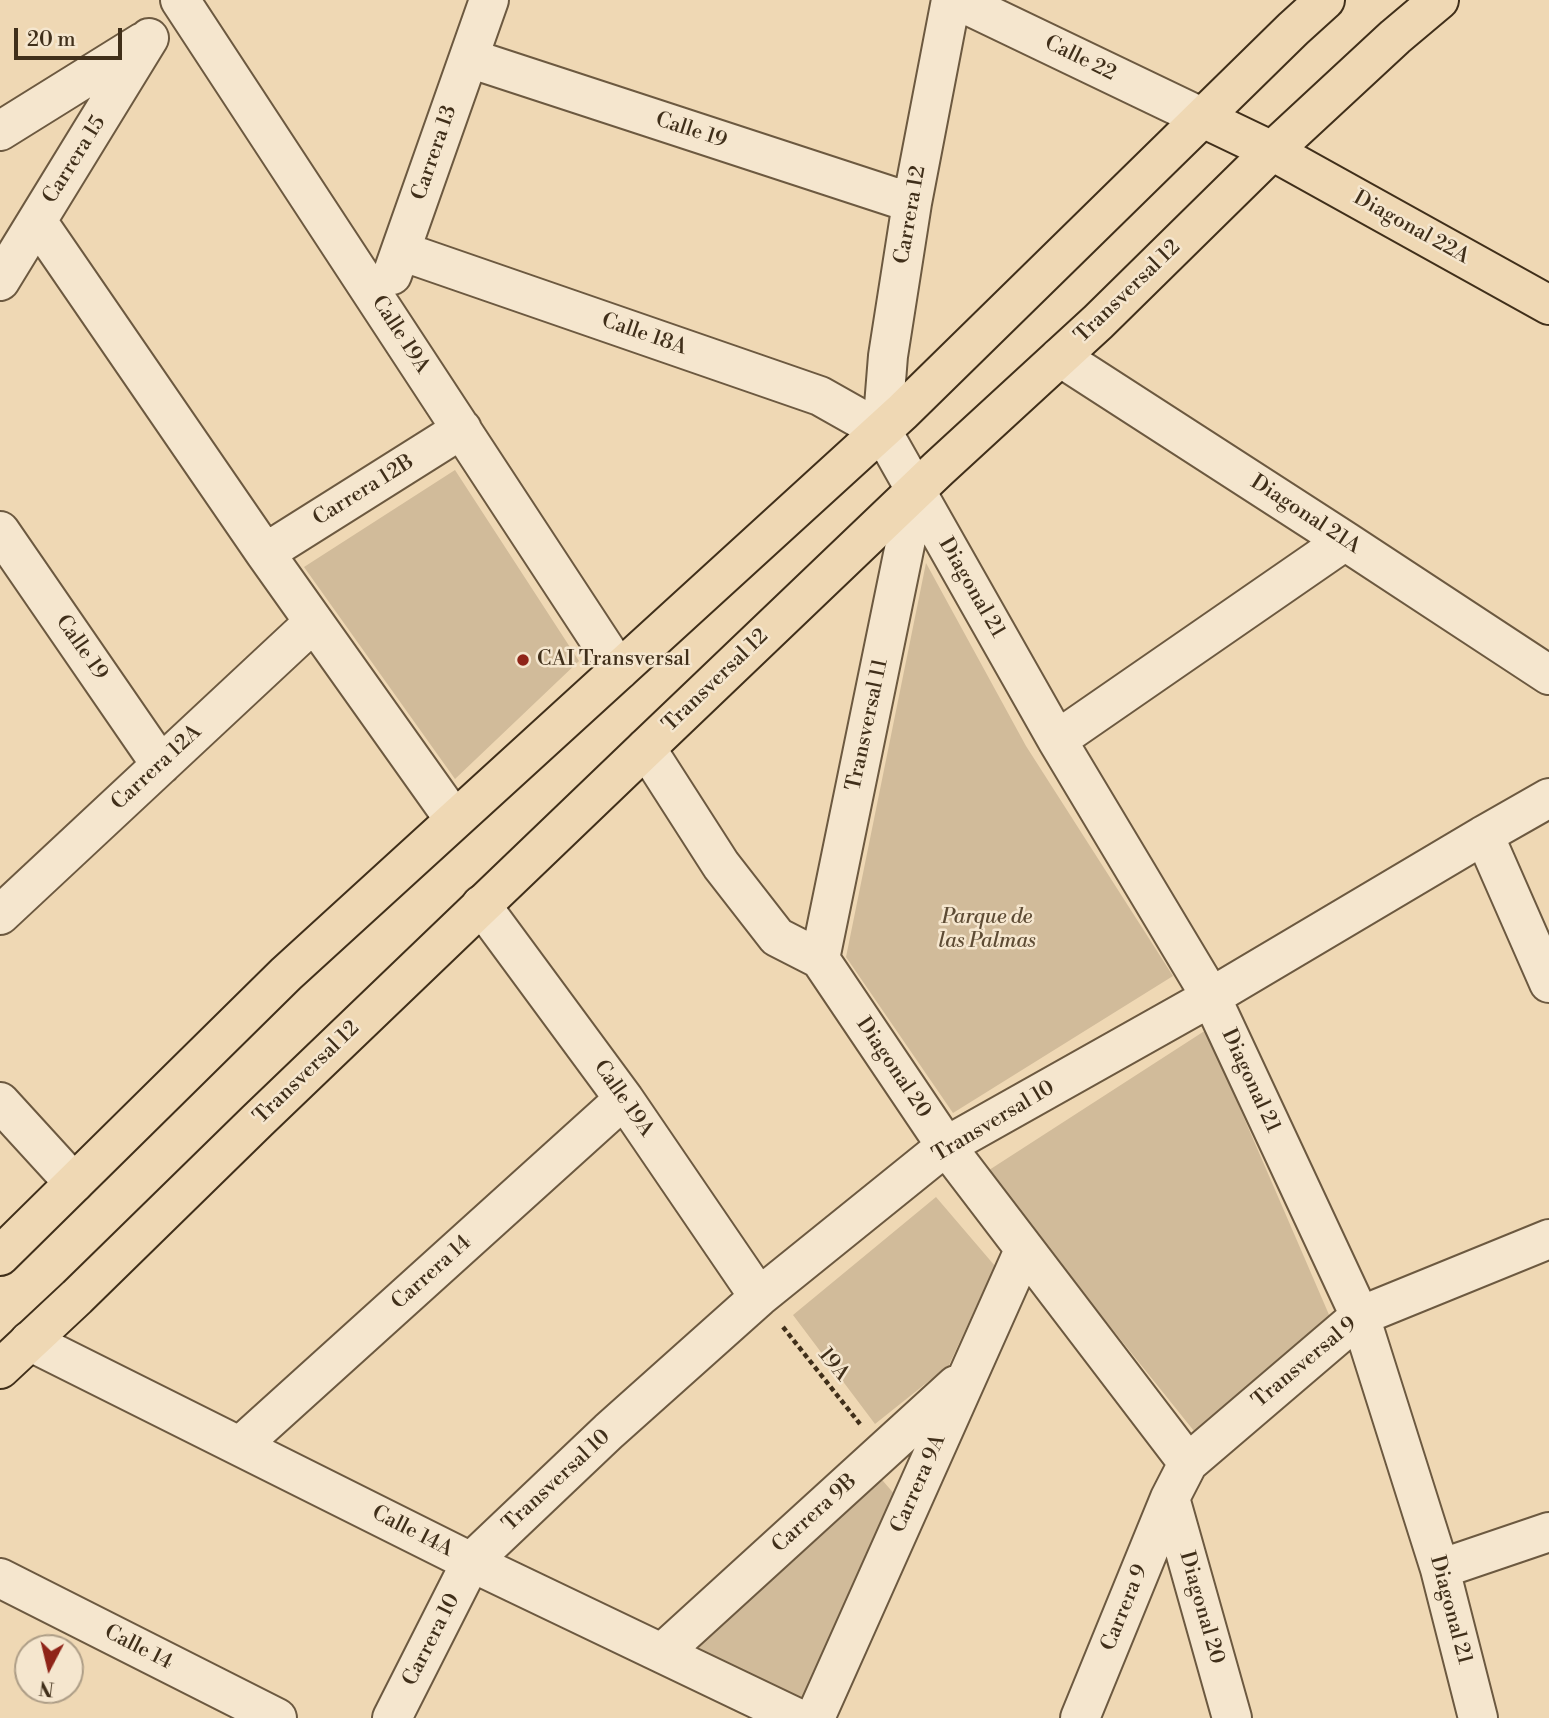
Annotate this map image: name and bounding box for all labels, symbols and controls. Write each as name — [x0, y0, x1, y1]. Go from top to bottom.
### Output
scale bar — [18, 14, 126, 58]
text: 20 m — [27, 27, 76, 53]
street label: Calle 22 — [1040, 31, 1120, 87]
street label: Carrera 13 — [407, 102, 463, 204]
street label: Calle 19 — [652, 108, 730, 154]
street label: Carrera 15 — [38, 112, 112, 208]
street label: Carrera 12 — [890, 164, 932, 266]
street label: Diagonal 22A — [1349, 186, 1473, 270]
street label: Transversal 12 — [1070, 235, 1186, 349]
street label: Calle 19A — [366, 291, 434, 379]
street label: Calle 18A — [598, 309, 690, 361]
street label: Carrera 12B — [309, 450, 419, 532]
street label: Diagonal 21A — [1245, 470, 1365, 560]
street label: Diagonal 21 — [932, 533, 1010, 643]
street label: Calle 19 — [50, 611, 112, 685]
street label: Transversal 12 — [658, 624, 774, 738]
place label: CAI Transversal — [537, 647, 690, 673]
marker: CAI Transversal — [515, 652, 531, 668]
street label: Transversal 11 — [842, 657, 894, 793]
street label: Carrera 12A — [107, 720, 207, 816]
park label: Parque de las Palmas — [938, 905, 1036, 955]
street label: Diagonal 20 — [850, 1013, 936, 1123]
street label: Transversal 12 — [249, 1016, 365, 1130]
street label: Diagonal 21 — [1215, 1025, 1285, 1137]
street label: Calle 19A — [587, 1056, 659, 1142]
street label: Transversal 10 — [928, 1076, 1060, 1168]
street label: Carrera 14 — [387, 1231, 477, 1315]
street label: Transversal 9 — [1248, 1312, 1362, 1414]
street label: 19A — [812, 1343, 854, 1387]
street label: Transversal 10 — [498, 1425, 616, 1537]
street label: Carrera 9A — [886, 1431, 952, 1537]
street label: Carrera 9B — [767, 1469, 863, 1559]
street label: Calle 14A — [367, 1501, 457, 1563]
street label: Diagonal 20 — [1173, 1549, 1229, 1667]
street label: Diagonal 21 — [1423, 1553, 1477, 1667]
street label: Carrera 9 — [1096, 1561, 1154, 1655]
street label: Carrera 10 — [398, 1590, 466, 1690]
street label: Calle 14 — [100, 1620, 176, 1676]
north arrow — [14, 1634, 84, 1704]
text: N — [38, 1675, 56, 1701]

